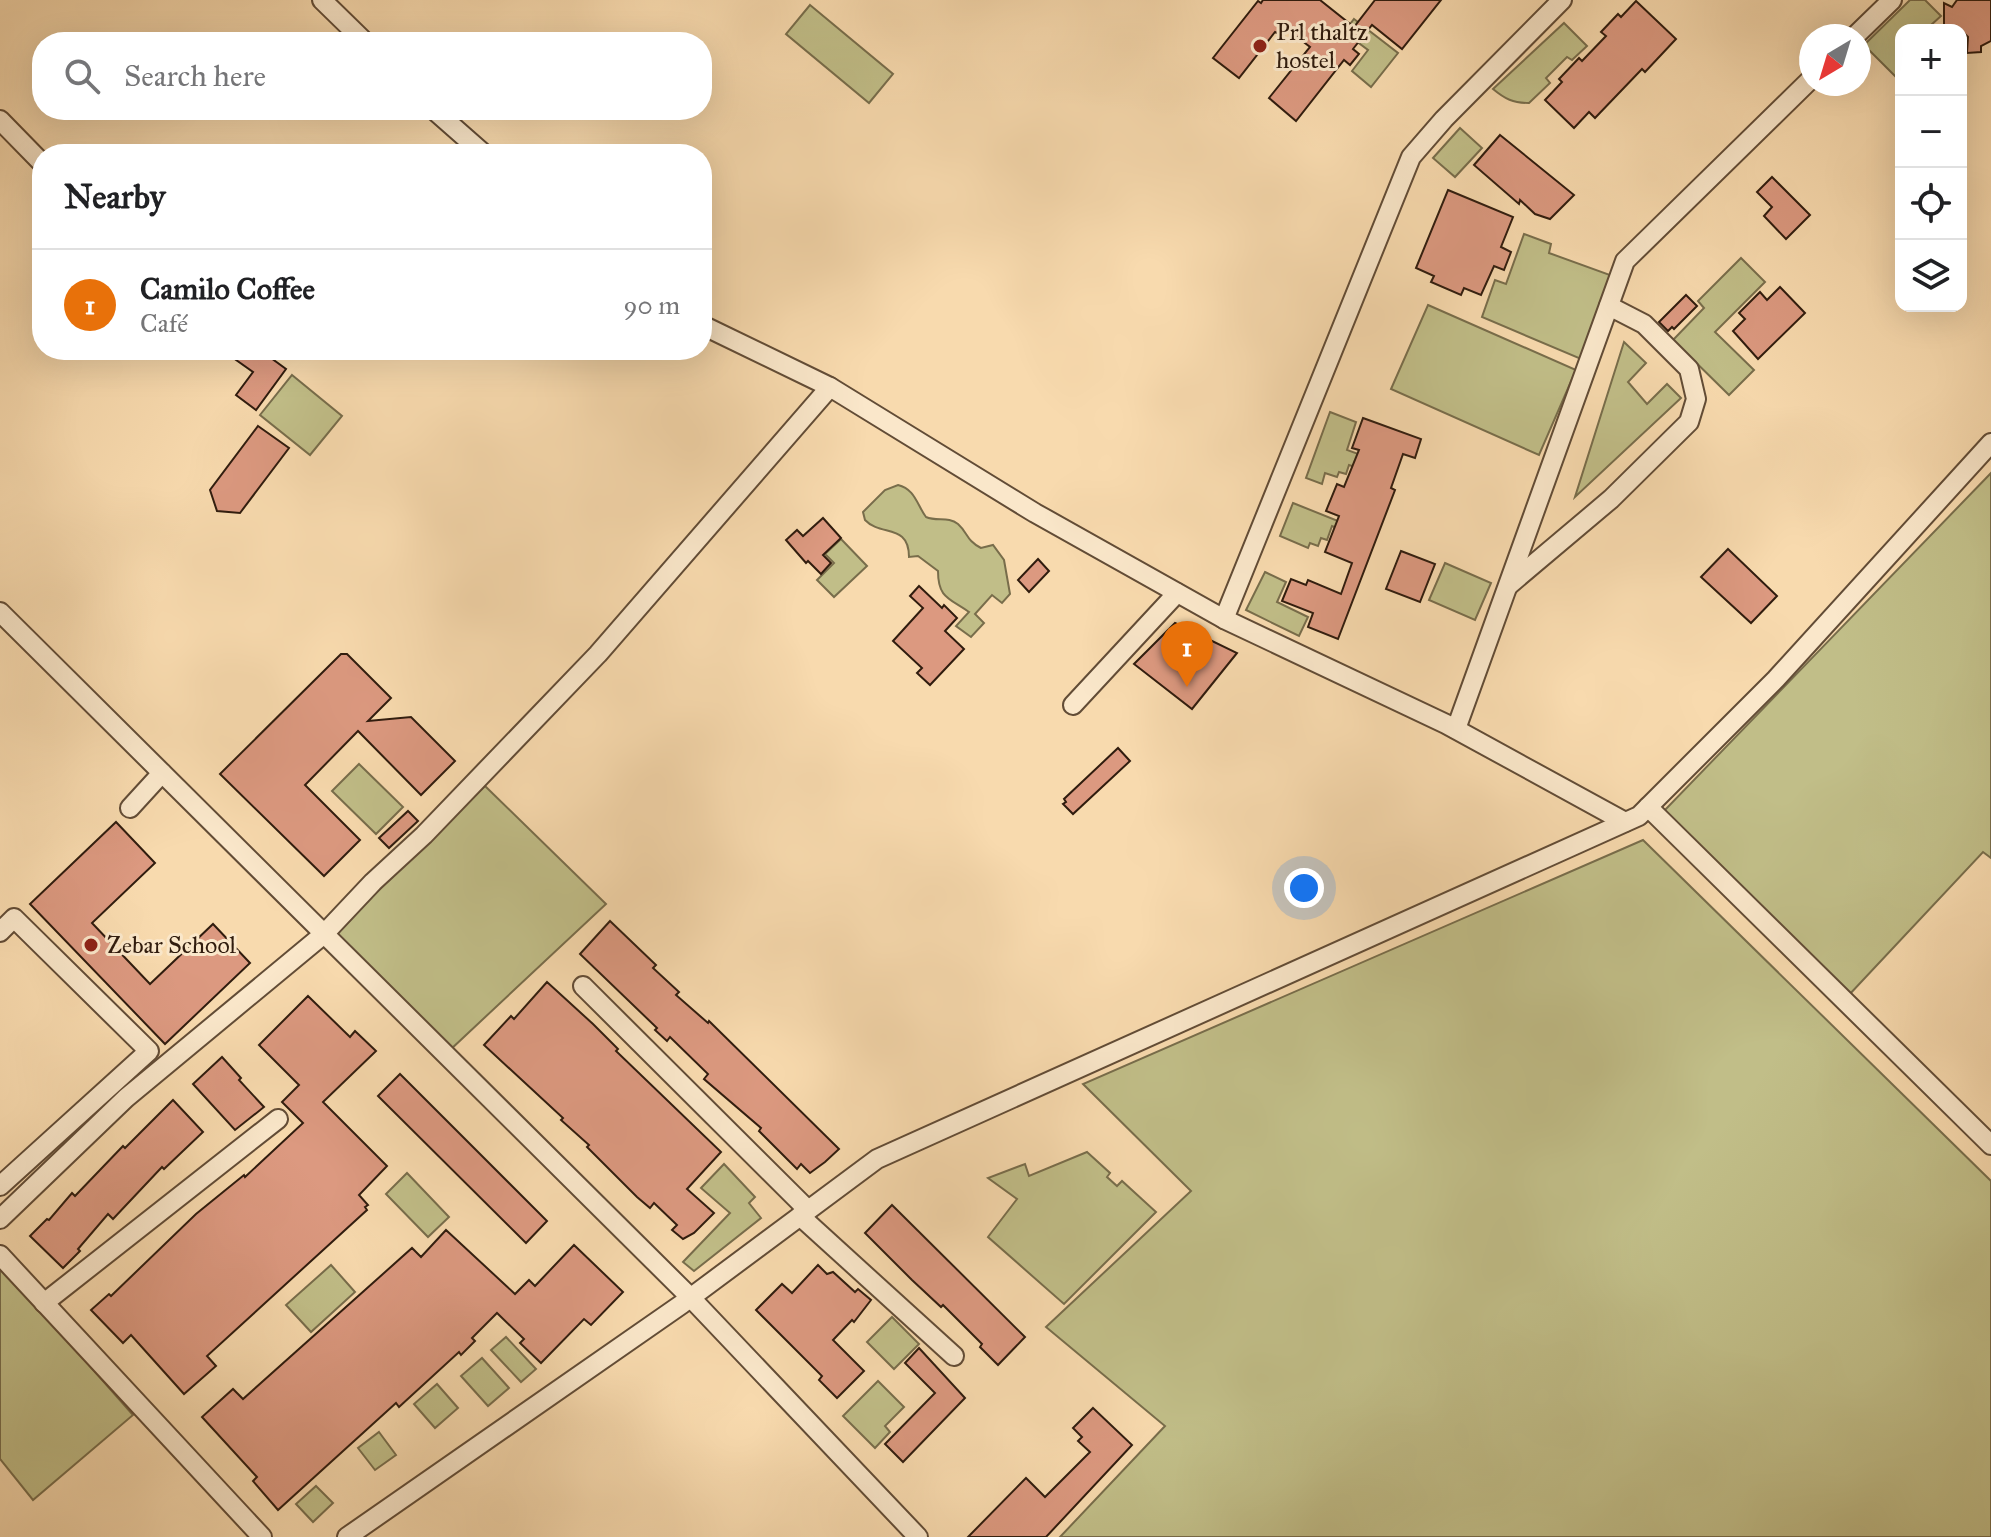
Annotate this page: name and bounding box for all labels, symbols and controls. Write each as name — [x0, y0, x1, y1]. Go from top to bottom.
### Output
place label: Prl thaltz hostel — [1276, 17, 1368, 75]
north arrow — [1799, 24, 1871, 96]
map controls — [1895, 24, 1967, 312]
button: + — [1895, 24, 1967, 96]
search box — [32, 32, 712, 120]
marker: Prl thaltz hostel — [1251, 37, 1269, 55]
icon: search — [60, 54, 104, 98]
text: Search here — [124, 58, 266, 94]
button: − — [1895, 96, 1967, 168]
button: locate — [1895, 168, 1967, 240]
text: Nearby — [64, 176, 166, 217]
button: layers — [1895, 240, 1967, 312]
text: Camilo Coffee — [140, 271, 315, 307]
text: 1 — [85, 289, 95, 321]
text: 90 m — [623, 289, 680, 321]
text: Café — [140, 307, 188, 339]
pin: 1 — [1161, 621, 1213, 687]
your location — [1284, 868, 1324, 908]
place label: Zebar School — [107, 930, 237, 960]
marker: Zebar School — [82, 936, 100, 954]

